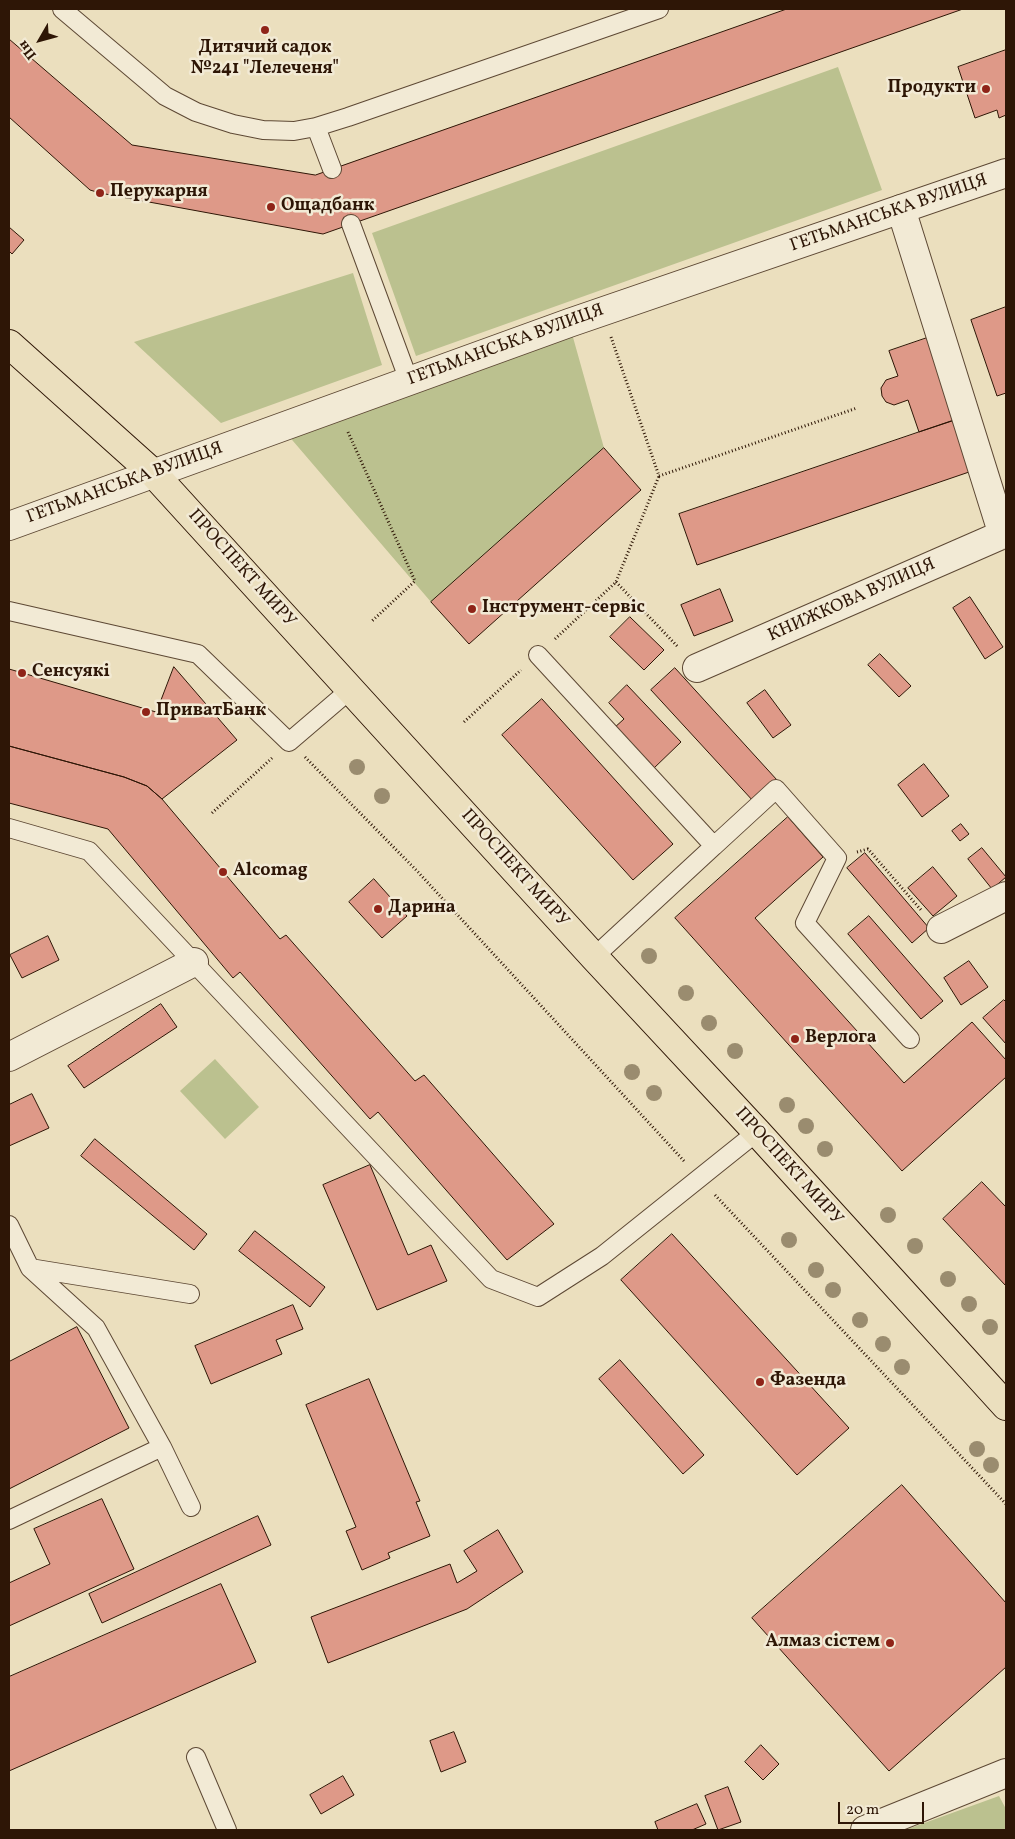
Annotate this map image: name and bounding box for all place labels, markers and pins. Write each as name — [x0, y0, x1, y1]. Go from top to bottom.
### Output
marker: Дитячий садок №241 "Лелеченя" — [259, 24, 271, 36]
place label: Дитячий садок №241 "Лелеченя" — [191, 38, 339, 80]
place label: Продукти — [887, 78, 976, 100]
marker: Продукти — [980, 83, 992, 95]
place label: Перукарня — [110, 182, 208, 204]
marker: Перукарня — [94, 187, 106, 199]
place label: Ощадбанк — [281, 196, 375, 218]
marker: Ощадбанк — [265, 201, 277, 213]
place label: Інструмент-сервіс — [482, 598, 645, 620]
marker: Інструмент-сервіс — [466, 603, 478, 615]
place label: Сенсуякі — [32, 662, 110, 684]
marker: Сенсуякі — [16, 667, 28, 679]
place label: ПриватБанк — [156, 701, 266, 723]
marker: ПриватБанк — [140, 706, 152, 718]
place label: Alcomag — [233, 861, 308, 883]
marker: Alcomag — [217, 866, 229, 878]
place label: Дарина — [388, 898, 456, 920]
marker: Дарина — [372, 903, 384, 915]
place label: Beрлога — [805, 1028, 877, 1050]
marker: Beрлога — [789, 1033, 801, 1045]
place label: Фазенда — [770, 1371, 846, 1393]
marker: Фазенда — [754, 1376, 766, 1388]
place label: Алмаз сістем — [765, 1632, 880, 1654]
marker: Алмаз сістем — [884, 1637, 896, 1649]

